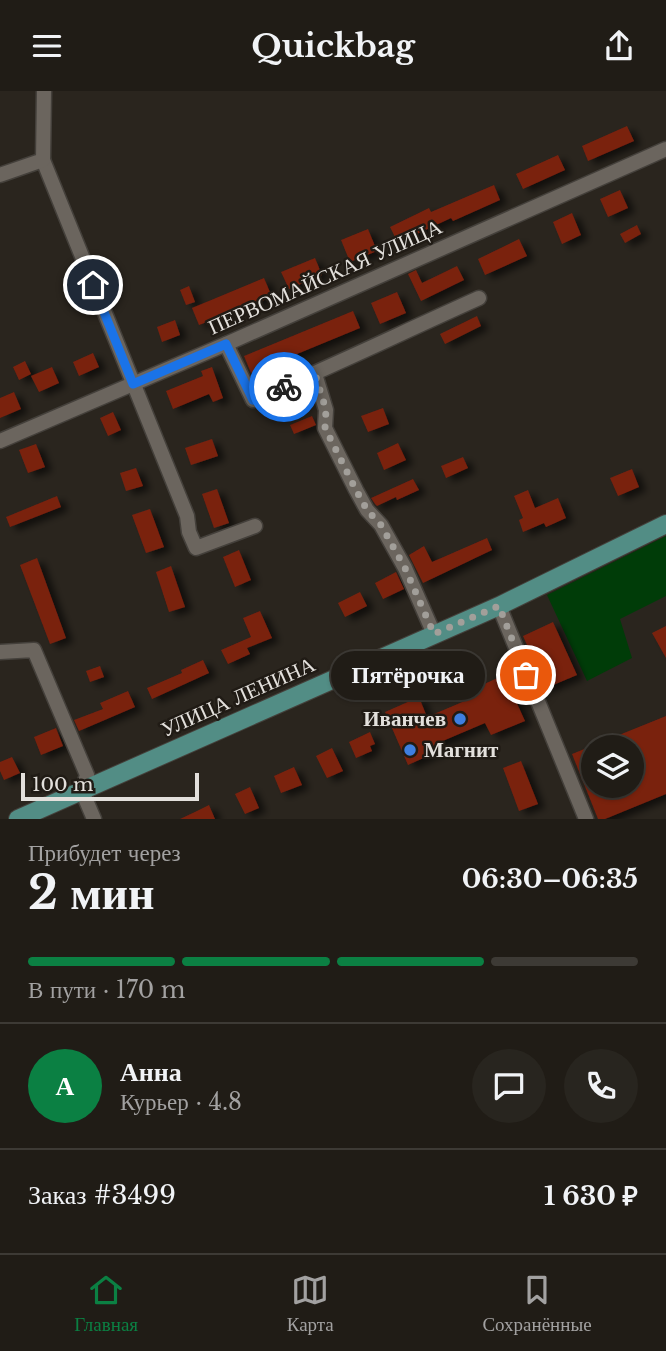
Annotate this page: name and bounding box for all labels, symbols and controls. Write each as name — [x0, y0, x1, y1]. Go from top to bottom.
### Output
text: Quickbag — [251, 26, 415, 66]
icon: menu — [28, 27, 66, 65]
icon: share — [600, 27, 638, 65]
street label: ПЕРВОМАЙСКАЯ УЛИЦА — [204, 213, 447, 340]
pin — [63, 255, 123, 315]
icon: home — [74, 266, 112, 304]
courier — [249, 352, 319, 422]
icon: bike — [265, 368, 303, 406]
pin — [496, 645, 556, 705]
street label: УЛИЦА ЛЕНИНА — [157, 651, 320, 743]
callout: Пятёрочка — [330, 651, 484, 699]
icon: bag — [507, 656, 545, 694]
text: Пятёрочка — [352, 661, 464, 689]
place label: Иванчев — [363, 706, 446, 732]
marker: Иванчев — [452, 711, 468, 727]
map controls — [581, 735, 644, 798]
button: layers — [581, 735, 644, 798]
place label: Магнит — [424, 737, 499, 763]
marker: Магнит — [402, 742, 418, 758]
scale bar — [21, 770, 200, 802]
text: 100 m — [32, 773, 93, 796]
text: Прибудет через — [28, 839, 181, 867]
text: 06:30–06:35 — [462, 863, 638, 895]
text: 2 мин — [28, 864, 155, 921]
text: В пути · 170 m — [28, 976, 185, 1004]
button: chat — [472, 1049, 546, 1123]
button: phone — [564, 1049, 638, 1123]
text: Анна — [120, 1056, 182, 1088]
text: А — [56, 1070, 74, 1102]
text: Курьер · 4.8 — [120, 1088, 242, 1116]
text: Заказ #3499 — [28, 1179, 176, 1211]
text: 1 630 ₽ — [544, 1180, 638, 1212]
tab: Главная — [74, 1271, 138, 1336]
tab: Карта — [287, 1271, 334, 1336]
tab: Сохранённые — [482, 1271, 592, 1336]

